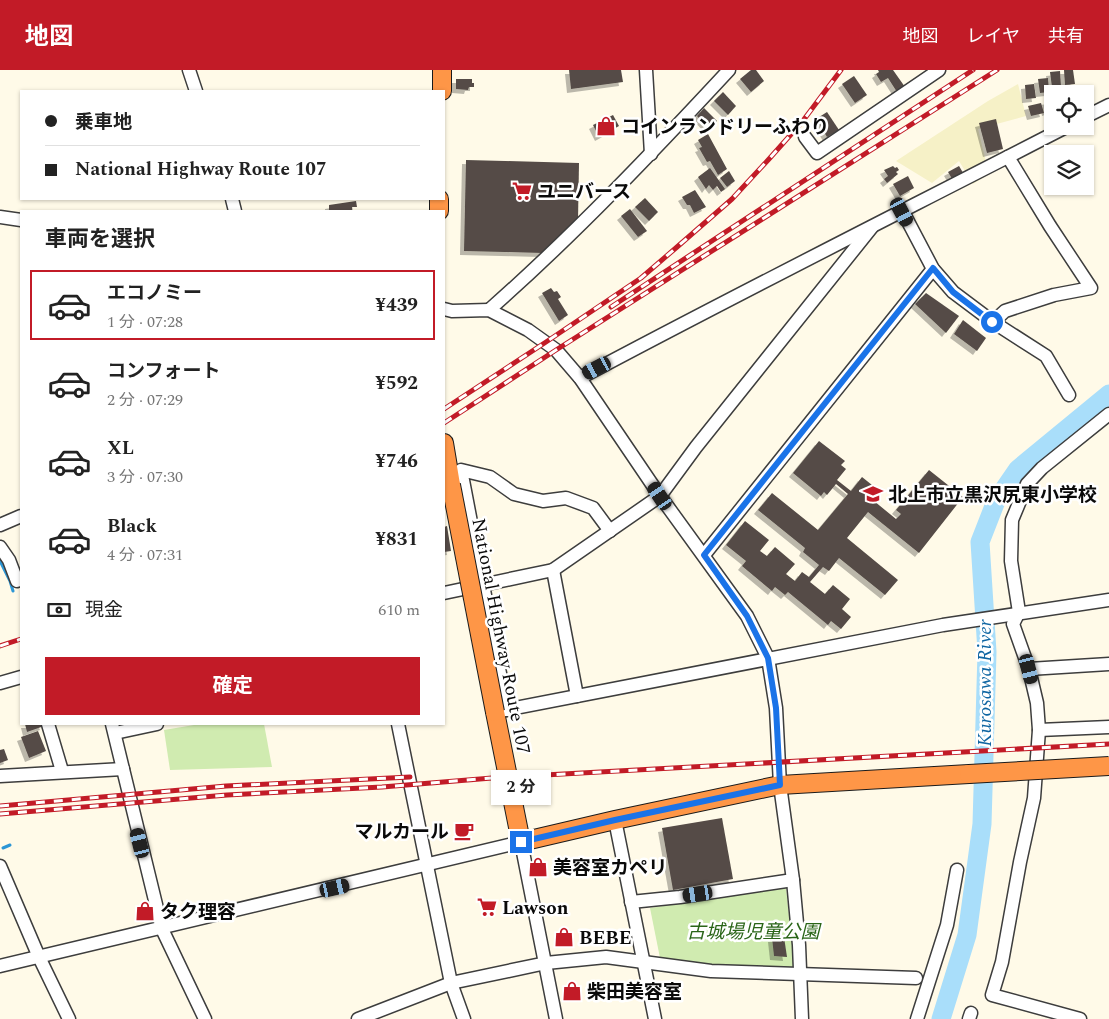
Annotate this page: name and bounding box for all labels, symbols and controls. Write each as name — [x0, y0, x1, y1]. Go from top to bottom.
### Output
text: 地図 — [25, 19, 73, 55]
text: 地図 — [903, 23, 939, 50]
text: レイヤ — [967, 23, 1020, 50]
text: 共有 — [1048, 23, 1084, 50]
map controls — [1044, 85, 1094, 195]
button: locate — [1044, 85, 1094, 135]
text: 乗車地 — [75, 108, 132, 137]
place label: コインランドリーふわり — [621, 113, 829, 142]
shop icon: コインランドリーふわり — [595, 115, 617, 137]
button: layers — [1044, 145, 1094, 195]
text: National Highway Route 107 — [75, 155, 327, 184]
place label: ユニバース — [537, 178, 631, 207]
supermarket icon: ユニバース — [511, 180, 533, 202]
car — [888, 195, 915, 229]
text: 車両を選択 — [45, 223, 155, 256]
text: エコノミー — [107, 279, 202, 308]
icon: car — [47, 283, 92, 328]
text: ¥439 — [375, 291, 418, 320]
text: 1 分 · 07:28 — [107, 310, 183, 334]
route start — [981, 311, 1003, 333]
car — [580, 354, 613, 382]
text: コンフォート — [107, 357, 220, 386]
icon: car — [47, 361, 92, 406]
text: ¥592 — [375, 369, 418, 398]
text: 2 分 · 07:29 — [107, 388, 183, 412]
text: XL — [107, 434, 134, 463]
icon: car — [47, 439, 92, 484]
text: ¥746 — [375, 447, 418, 476]
text: 3 分 · 07:30 — [107, 465, 183, 489]
car — [645, 479, 674, 513]
place label: 北上市立黒沢尻東小学校 — [888, 481, 1097, 510]
school or university icon: 北上市立黒沢尻東小学校 — [862, 483, 884, 505]
text: Black — [107, 512, 157, 541]
street label: National Highway Route 107 — [463, 516, 538, 757]
icon: car — [47, 517, 92, 562]
text: ¥831 — [375, 525, 418, 554]
text: 4 分 · 07:31 — [107, 543, 183, 567]
icon: cash — [45, 596, 73, 624]
text: 現金 — [85, 596, 123, 625]
text: 610 m — [378, 598, 420, 622]
water label: Kurosawa River — [970, 618, 1000, 747]
car — [1018, 653, 1039, 685]
button: 確定 — [45, 657, 420, 715]
callout: 2 分 — [491, 770, 551, 804]
text: 2 分 — [507, 775, 535, 799]
place label: マルカール — [355, 818, 449, 847]
cafe icon: マルカール — [453, 820, 475, 842]
car — [129, 827, 150, 859]
route end — [510, 831, 532, 853]
place label: 美容室カペリ — [553, 854, 667, 883]
shop icon: 美容室カペリ — [527, 856, 549, 878]
car — [318, 877, 351, 899]
car — [682, 884, 713, 904]
place label: Lawson — [502, 894, 569, 923]
supermarket icon: Lawson — [476, 896, 498, 918]
place label: タク理容 — [160, 898, 236, 927]
shop icon: タク理容 — [134, 900, 156, 922]
park label: 古城場児童公園 — [686, 918, 822, 947]
place label: BEBE — [579, 924, 632, 953]
shop icon: BEBE — [553, 926, 575, 948]
place label: 柴田美容室 — [587, 978, 682, 1007]
shop icon: 柴田美容室 — [561, 980, 583, 1002]

